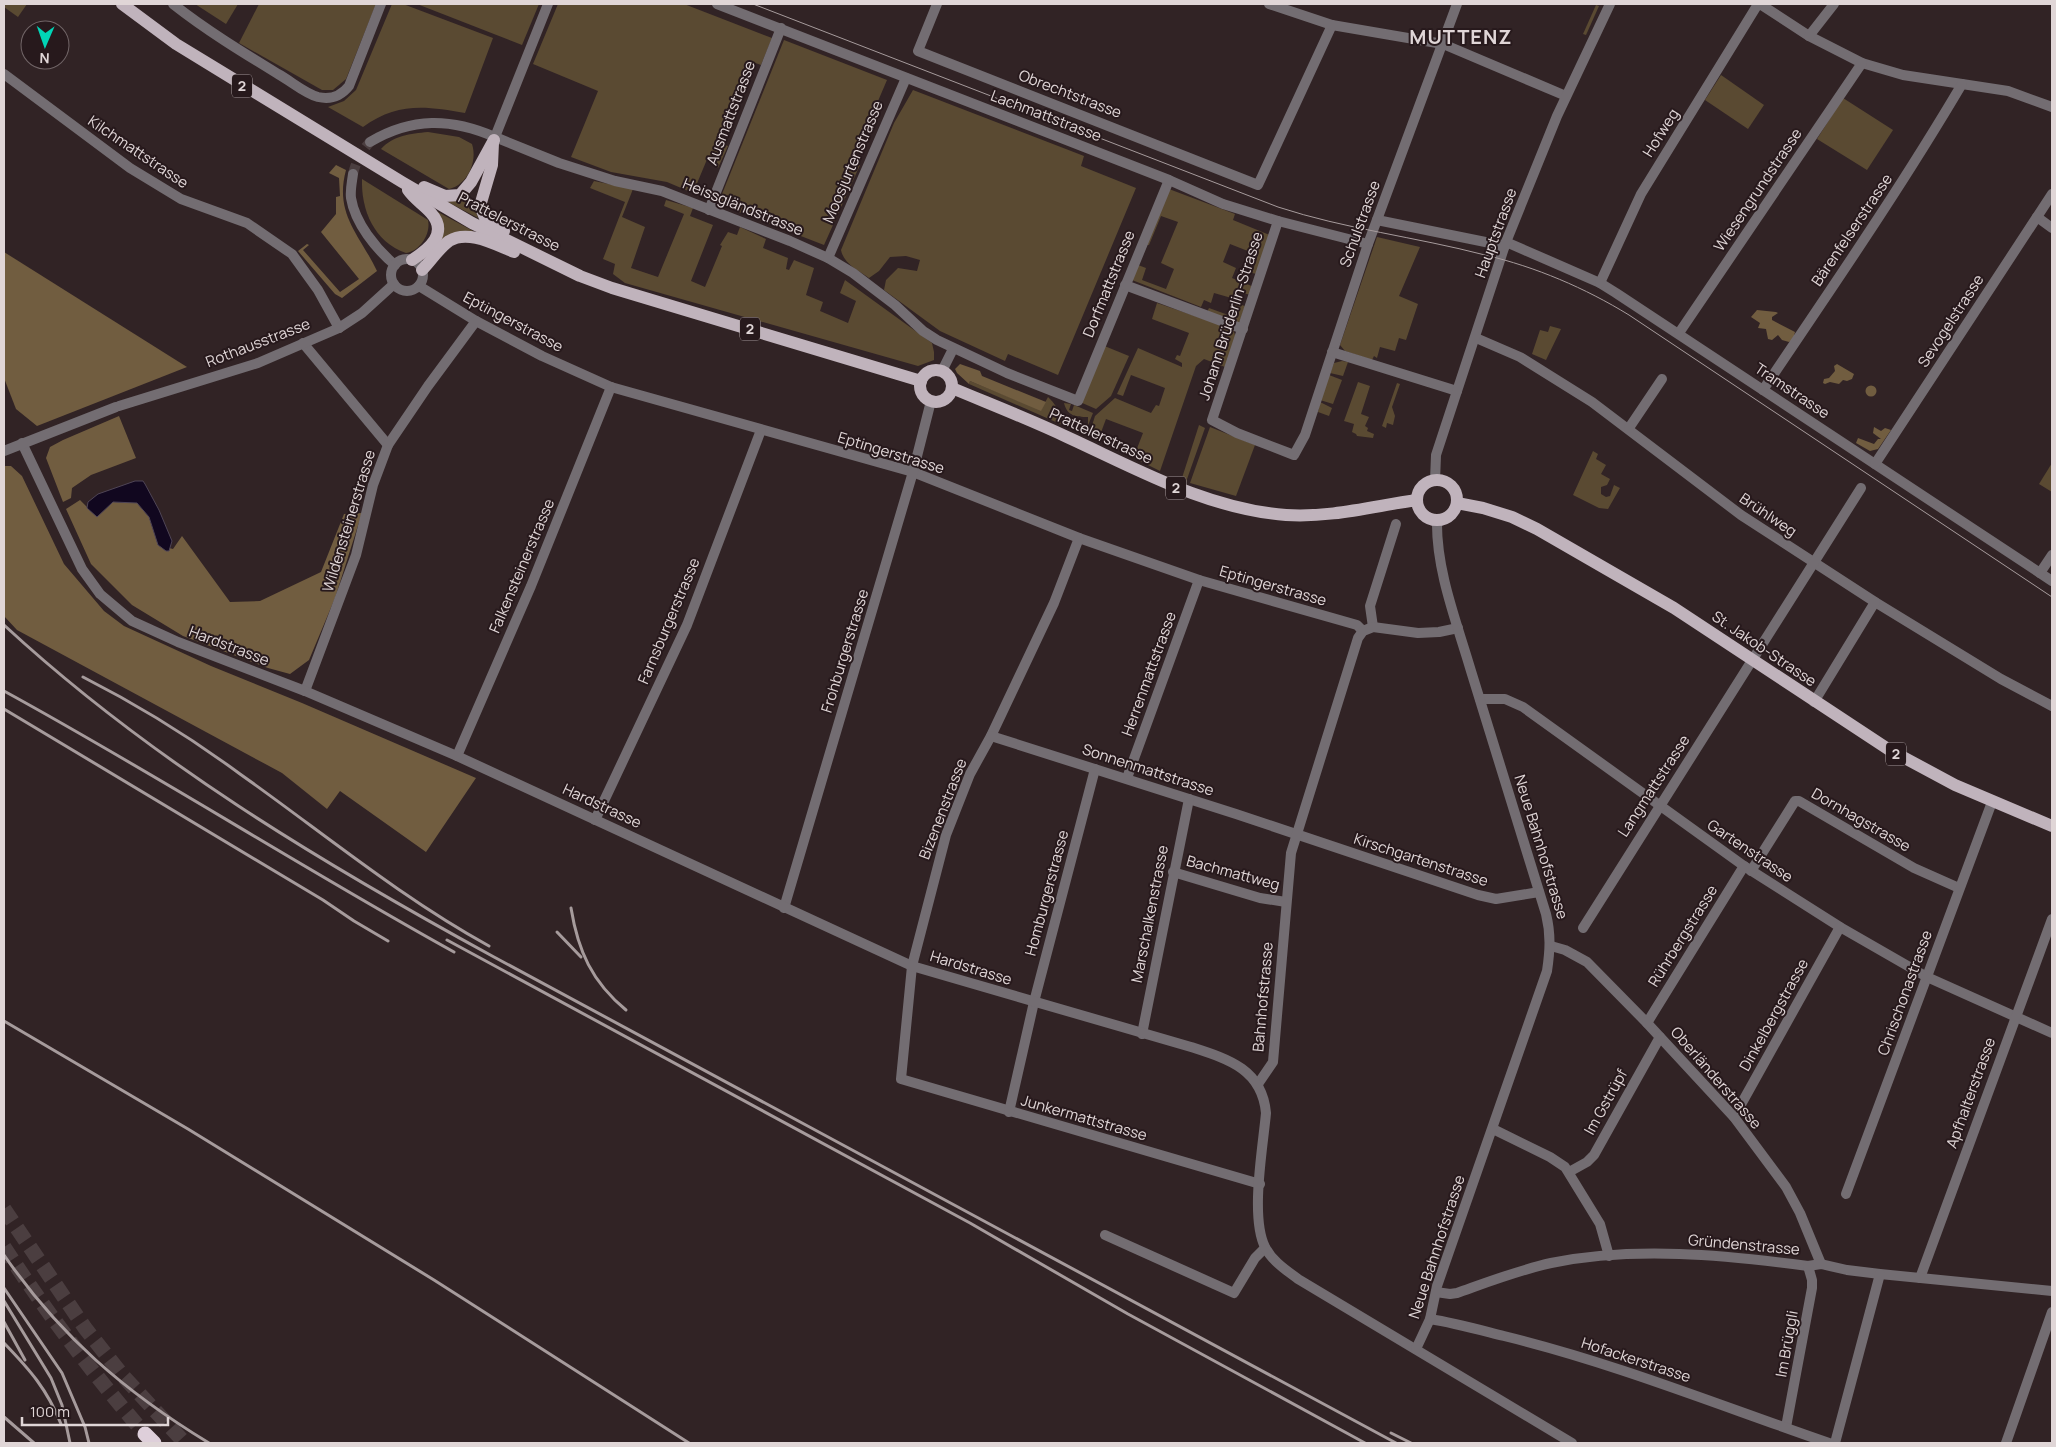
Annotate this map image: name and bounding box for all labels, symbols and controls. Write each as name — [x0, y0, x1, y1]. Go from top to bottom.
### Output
north arrow — [20, 20, 70, 70]
district label: MUTTENZ — [1409, 23, 1513, 50]
text: N — [39, 49, 50, 68]
street label: Ausmattstrasse — [701, 57, 760, 168]
street label: Obrechtstrasse — [1016, 64, 1125, 123]
road number: 2 — [232, 74, 252, 98]
street label: Lachmattstrasse — [988, 85, 1105, 146]
street label: Moosjurtenstrasse — [817, 97, 888, 226]
street label: Hofweg — [1638, 105, 1684, 161]
street label: Kilchmattstrasse — [84, 110, 193, 193]
street label: Wiesengrundstrasse — [1709, 124, 1807, 255]
street label: Bärenfelserstrasse — [1806, 169, 1897, 290]
street label: Heissgländstrasse — [680, 173, 807, 240]
street label: Schulstrasse — [1334, 177, 1385, 270]
street label: Hauptstrasse — [1470, 185, 1522, 281]
street label: Prattelerstrasse — [455, 187, 564, 256]
street label: Dorfmattstrasse — [1078, 227, 1140, 340]
street label: Johann Brüderlin-Strasse — [1193, 229, 1268, 403]
street label: Sevogelstrasse — [1913, 270, 1989, 371]
street label: Eptingerstrasse — [460, 286, 567, 357]
street label: Rothausstrasse — [203, 313, 313, 372]
road number: 2 — [740, 318, 760, 340]
street label: Tramstrasse — [1751, 358, 1834, 424]
street label: Prattelerstrasse — [1046, 402, 1156, 469]
street label: Eptingerstrasse — [835, 426, 947, 479]
street label: Wildensteinerstrasse — [317, 447, 380, 594]
road number: 2 — [1166, 476, 1186, 499]
street label: Brühlweg — [1736, 488, 1801, 541]
street label: Falkensteinerstrasse — [484, 495, 559, 636]
street label: Farnsburgerstrasse — [632, 554, 705, 687]
street label: Eptingerstrasse — [1217, 560, 1329, 611]
street label: Frohburgerstrasse — [816, 586, 873, 715]
street label: St. Jakob-Strasse — [1708, 606, 1821, 691]
street label: Herrenmattstrasse — [1116, 608, 1181, 739]
street label: Hardstrasse — [186, 621, 273, 671]
street label: Langmattstrasse — [1613, 730, 1695, 841]
street label: Sonnenmattstrasse — [1080, 738, 1217, 801]
road number: 2 — [1886, 742, 1906, 766]
street label: Bizenenstrasse — [914, 755, 972, 862]
street label: Neue Bahnhofstrasse — [1510, 772, 1574, 922]
street label: Hardstrasse — [559, 778, 645, 833]
street label: Dornhagstrasse — [1808, 783, 1915, 857]
street label: Gartenstrasse — [1703, 814, 1798, 887]
street label: Homburgerstrasse — [1020, 827, 1073, 958]
street label: Kirschgartenstrasse — [1351, 828, 1491, 891]
street label: Marschalkenstrasse — [1126, 843, 1173, 984]
street label: Bachmattweg — [1184, 850, 1282, 895]
street label: Rührbergstrasse — [1643, 881, 1722, 991]
street label: Chrischonastrasse — [1872, 927, 1937, 1058]
street label: Bahnhofstrasse — [1247, 941, 1278, 1053]
street label: Hardstrasse — [928, 945, 1015, 990]
street label: Dinkelbergstrasse — [1734, 955, 1813, 1075]
street label: Oberländerstrasse — [1666, 1022, 1767, 1133]
street label: Apfhalterstrasse — [1941, 1034, 2000, 1151]
street label: Im Gstrüpf — [1579, 1065, 1633, 1138]
street label: Junkermattstrasse — [1019, 1089, 1150, 1146]
street label: Neue Bahnhofstrasse — [1403, 1172, 1470, 1321]
street label: Gründenstrasse — [1687, 1229, 1801, 1260]
street label: Im Brüggli — [1770, 1309, 1803, 1379]
street label: Hofackerstrasse — [1579, 1332, 1694, 1387]
scale bar — [22, 1394, 169, 1426]
text: 100 m — [30, 1401, 70, 1422]

